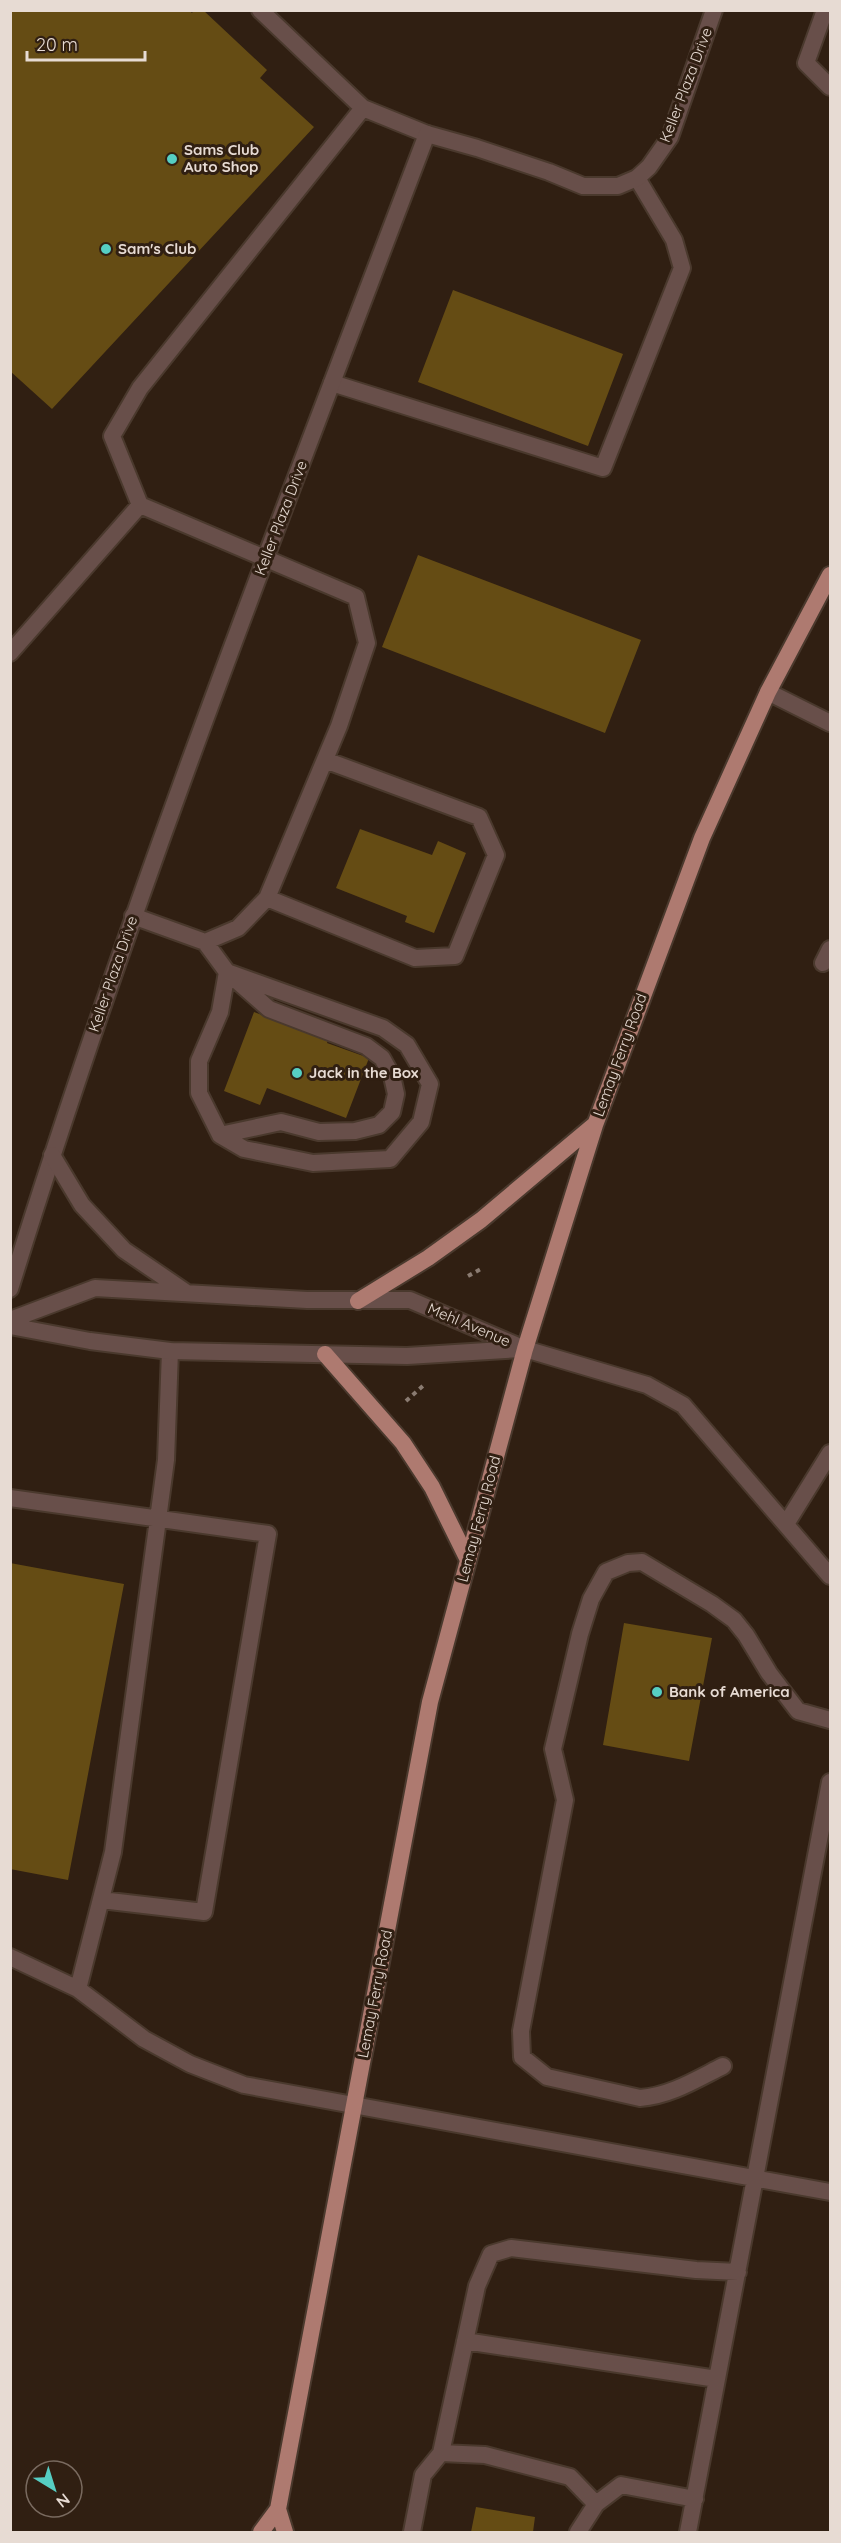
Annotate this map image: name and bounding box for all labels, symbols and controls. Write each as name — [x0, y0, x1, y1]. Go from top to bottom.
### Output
scale bar — [27, 24, 146, 62]
street label: Keller Plaza Drive — [655, 25, 716, 145]
text: 20 m — [36, 33, 78, 56]
place label: Sams Club Auto Shop — [184, 140, 259, 176]
marker: Sams Club Auto Shop — [165, 152, 179, 166]
place label: Sam's Club — [118, 239, 196, 258]
marker: Sam's Club — [99, 242, 113, 256]
street label: Keller Plaza Drive — [250, 458, 311, 578]
street label: Keller Plaza Drive — [84, 913, 141, 1034]
street label: Lemay Ferry Road — [588, 991, 651, 1119]
place label: Jack in the Box — [309, 1063, 419, 1082]
marker: Jack in the Box — [290, 1066, 304, 1080]
street label: Mehl Avenue — [425, 1299, 514, 1351]
street label: Lemay Ferry Road — [453, 1454, 505, 1584]
place label: Bank of America — [669, 1682, 790, 1701]
marker: Bank of America — [650, 1685, 664, 1699]
street label: Lemay Ferry Road — [353, 1928, 396, 2060]
north arrow — [24, 2459, 84, 2519]
text: N — [52, 2489, 74, 2512]

